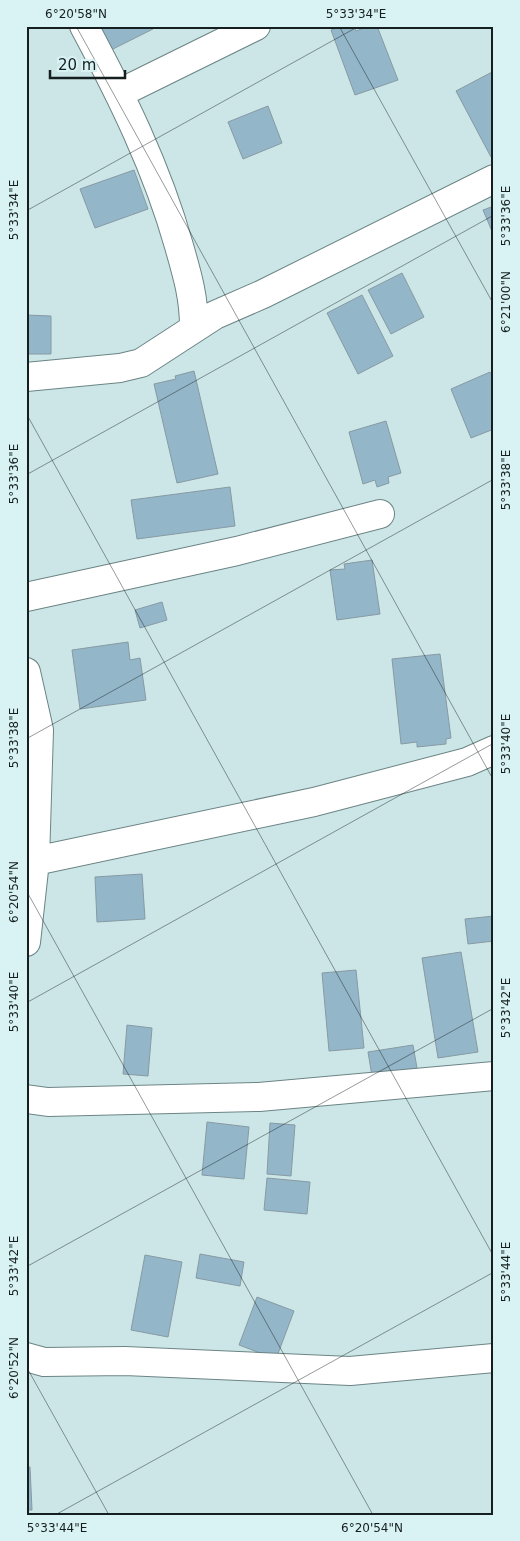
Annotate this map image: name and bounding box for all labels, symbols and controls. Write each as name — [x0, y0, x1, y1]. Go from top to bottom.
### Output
text: 6°20'58"N — [45, 7, 107, 21]
text: 5°33'34"E — [326, 7, 386, 21]
scale bar — [50, 48, 125, 80]
text: 20 m — [58, 56, 96, 74]
text: 5°33'34"E — [7, 180, 21, 240]
text: 5°33'36"E — [499, 186, 513, 246]
text: 6°21'00"N — [499, 271, 513, 333]
text: 5°33'36"E — [7, 444, 21, 504]
text: 5°33'38"E — [499, 450, 513, 510]
text: 5°33'38"E — [7, 708, 21, 768]
text: 5°33'40"E — [499, 714, 513, 774]
text: 6°20'54"N — [7, 861, 21, 923]
text: 5°33'40"E — [7, 972, 21, 1032]
text: 5°33'42"E — [499, 978, 513, 1038]
text: 5°33'42"E — [7, 1236, 21, 1296]
text: 5°33'44"E — [499, 1242, 513, 1302]
text: 6°20'52"N — [7, 1337, 21, 1399]
text: 5°33'44"E — [27, 1521, 87, 1535]
text: 6°20'54"N — [341, 1521, 403, 1535]

